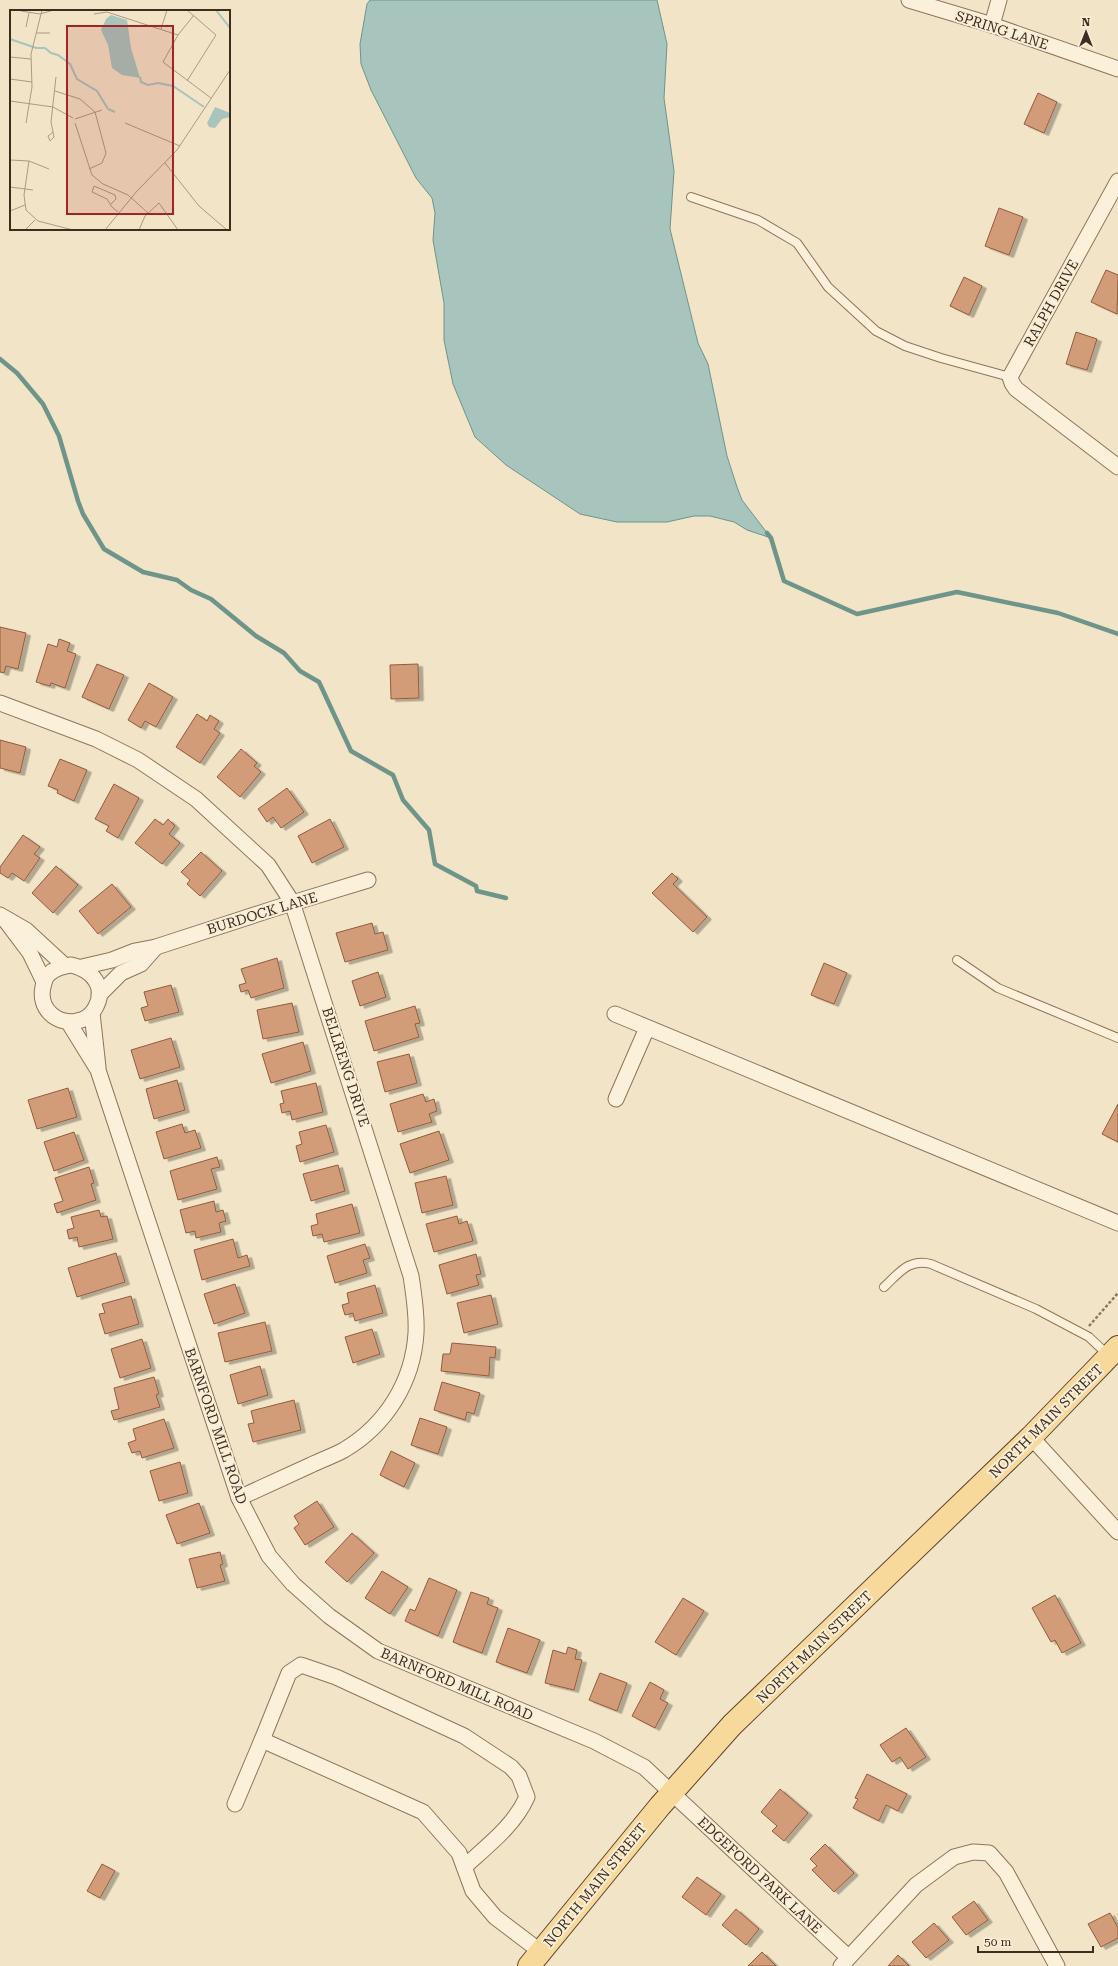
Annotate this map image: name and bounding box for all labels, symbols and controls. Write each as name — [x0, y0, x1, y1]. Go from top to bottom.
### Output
street label: SPRING LANE — [953, 7, 1051, 53]
inset map — [10, 10, 230, 230]
north arrow — [1066, 12, 1106, 52]
text: N — [1082, 16, 1091, 29]
street label: RALPH DRIVE — [1020, 257, 1082, 349]
street label: BURDOCK LANE — [205, 889, 319, 937]
street label: BELLRENG DRIVE — [319, 1005, 373, 1129]
street label: BARNFORD MILL ROAD — [182, 1346, 250, 1506]
street label: NORTH MAIN STREET — [986, 1361, 1106, 1481]
street label: NORTH MAIN STREET — [753, 1588, 875, 1706]
street label: BARNFORD MILL ROAD — [378, 1645, 536, 1723]
street label: EDGEFORD PARK LANE — [695, 1813, 825, 1937]
street label: NORTH MAIN STREET — [540, 1820, 650, 1950]
scale bar — [978, 1928, 1093, 1954]
text: 50 m — [984, 1935, 1011, 1949]

